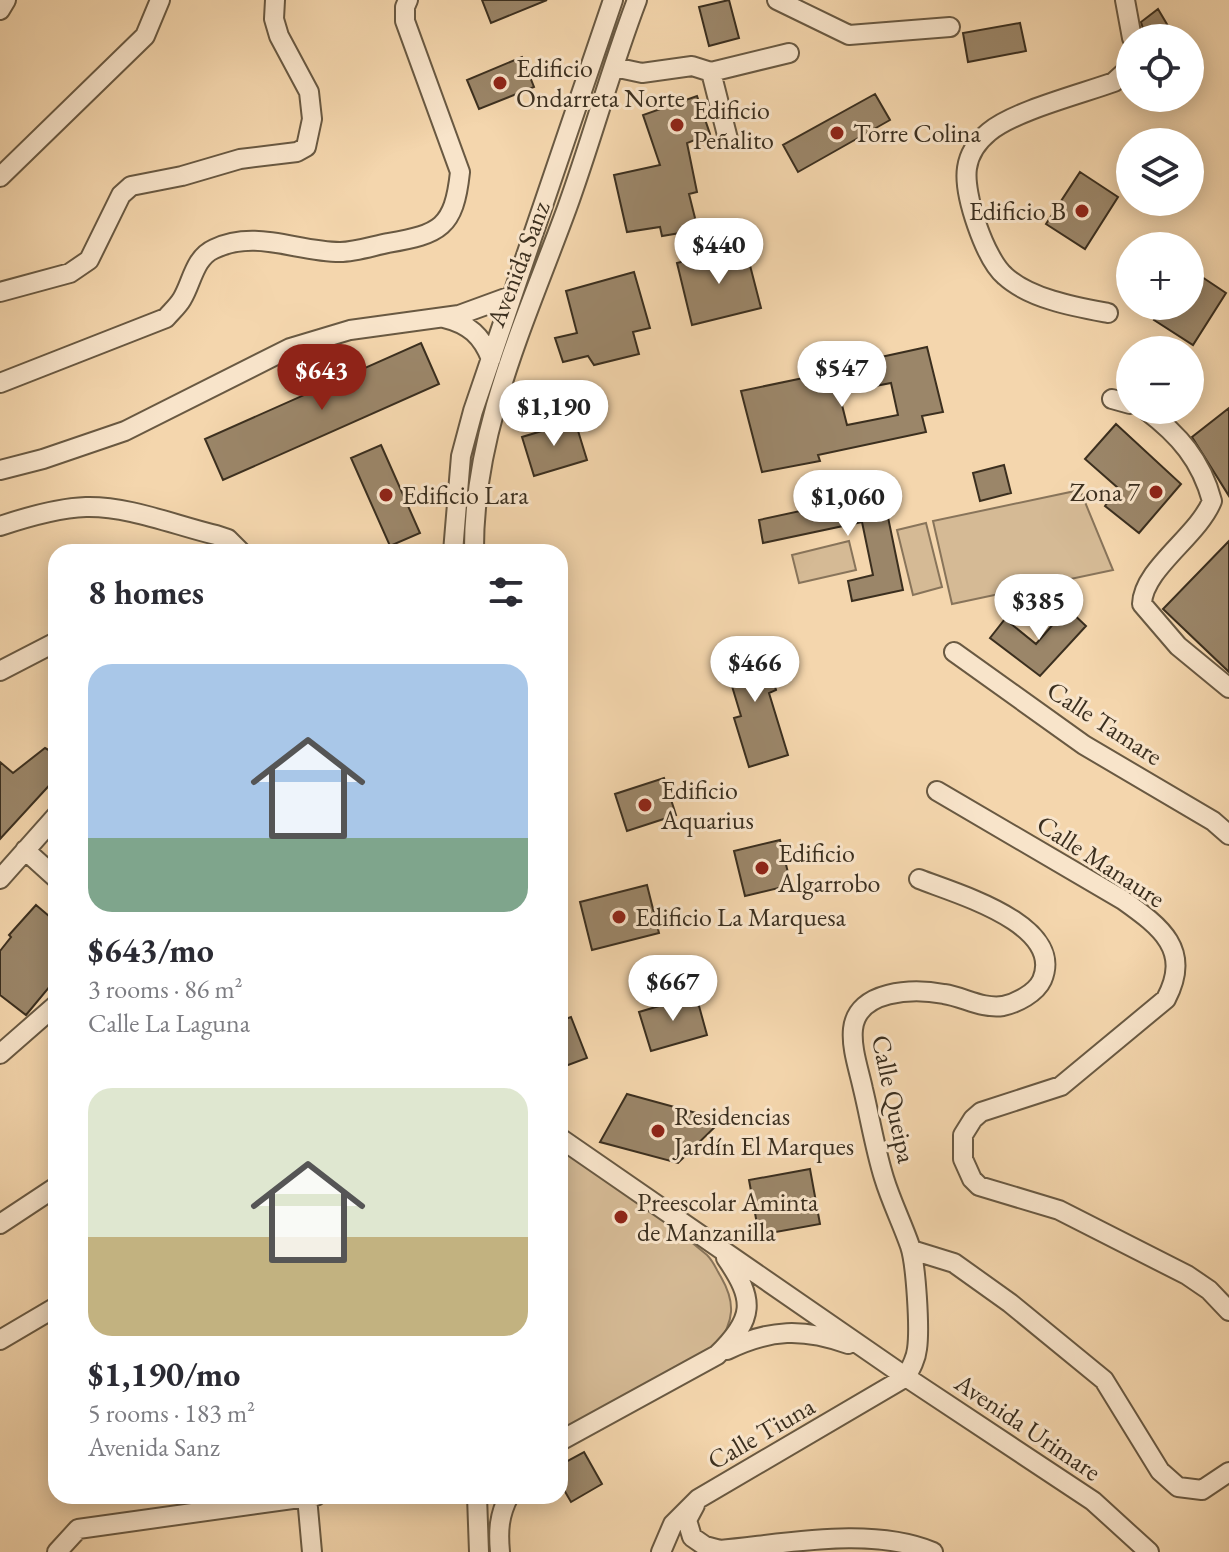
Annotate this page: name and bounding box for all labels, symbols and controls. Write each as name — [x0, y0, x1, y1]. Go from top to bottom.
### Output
map controls — [1116, 24, 1204, 424]
button: locate — [1116, 24, 1204, 112]
place label: Edificio Ondarreta Norte — [516, 51, 685, 115]
marker: Edificio Ondarreta Norte — [491, 74, 509, 92]
place label: Edificio Peñalito — [693, 93, 774, 157]
marker: Edificio Peñalito — [668, 116, 686, 134]
place label: Torre Colina — [853, 116, 982, 150]
marker: Torre Colina — [828, 124, 846, 142]
button: layers — [1116, 128, 1204, 216]
place label: Edificio B — [969, 194, 1066, 228]
street label: Avenida Sanz — [478, 196, 558, 333]
marker: Edificio B — [1073, 202, 1091, 220]
pin: $440 — [672, 218, 766, 286]
text: $440 — [692, 227, 746, 261]
button: + — [1116, 232, 1204, 320]
button: − — [1116, 336, 1204, 424]
pin: $547 — [795, 341, 889, 409]
pin: $643 — [275, 344, 369, 412]
text: $547 — [815, 350, 869, 384]
text: $643 — [295, 353, 349, 387]
pin: $1,190 — [489, 380, 619, 448]
text: $1,190 — [517, 389, 591, 423]
pin: $1,060 — [783, 470, 913, 538]
place label: Zona 7 — [1070, 475, 1141, 509]
place label: Edificio Lara — [402, 478, 529, 512]
text: $1,060 — [811, 479, 885, 513]
marker: Zona 7 — [1147, 483, 1165, 501]
marker: Edificio Lara — [377, 486, 395, 504]
text: 8 homes — [88, 570, 204, 614]
icon: filters — [484, 570, 528, 614]
pin: $385 — [992, 574, 1086, 642]
text: $385 — [1012, 583, 1066, 617]
pin: $466 — [708, 636, 802, 704]
text: $466 — [728, 645, 782, 679]
street label: Calle Tamare — [1041, 673, 1169, 773]
icon: home — [236, 716, 380, 860]
place label: Edificio Aquarius — [660, 773, 754, 837]
marker: Edificio Aquarius — [636, 796, 654, 814]
street label: Calle Manaure — [1030, 807, 1172, 915]
place label: Edificio Algarrobo — [777, 836, 880, 900]
marker: Edificio Algarrobo — [753, 859, 771, 877]
place label: Edificio La Marquesa — [635, 900, 847, 934]
marker: Edificio La Marquesa — [610, 908, 628, 926]
text: $643/mo — [88, 928, 214, 972]
pin: $667 — [626, 955, 720, 1023]
text: $667 — [646, 964, 700, 998]
text: 3 rooms · 86 m² — [88, 972, 243, 1006]
text: Calle La Laguna — [88, 1006, 250, 1040]
street label: Calle Queipa — [864, 1032, 924, 1167]
place label: Residencias Jardín El Marques — [672, 1099, 854, 1163]
marker: Residencias Jardín El Marques — [649, 1122, 667, 1140]
icon: home — [236, 1140, 380, 1284]
place label: Preescolar Aminta de Manzanilla — [637, 1185, 819, 1249]
marker: Preescolar Aminta de Manzanilla — [612, 1208, 630, 1226]
text: $1,190/mo — [88, 1352, 240, 1396]
street label: Avenida Urimare — [947, 1365, 1108, 1488]
street label: Calle Tiuna — [701, 1388, 821, 1477]
text: 5 rooms · 183 m² — [88, 1396, 255, 1430]
text: Avenida Sanz — [88, 1430, 220, 1464]

